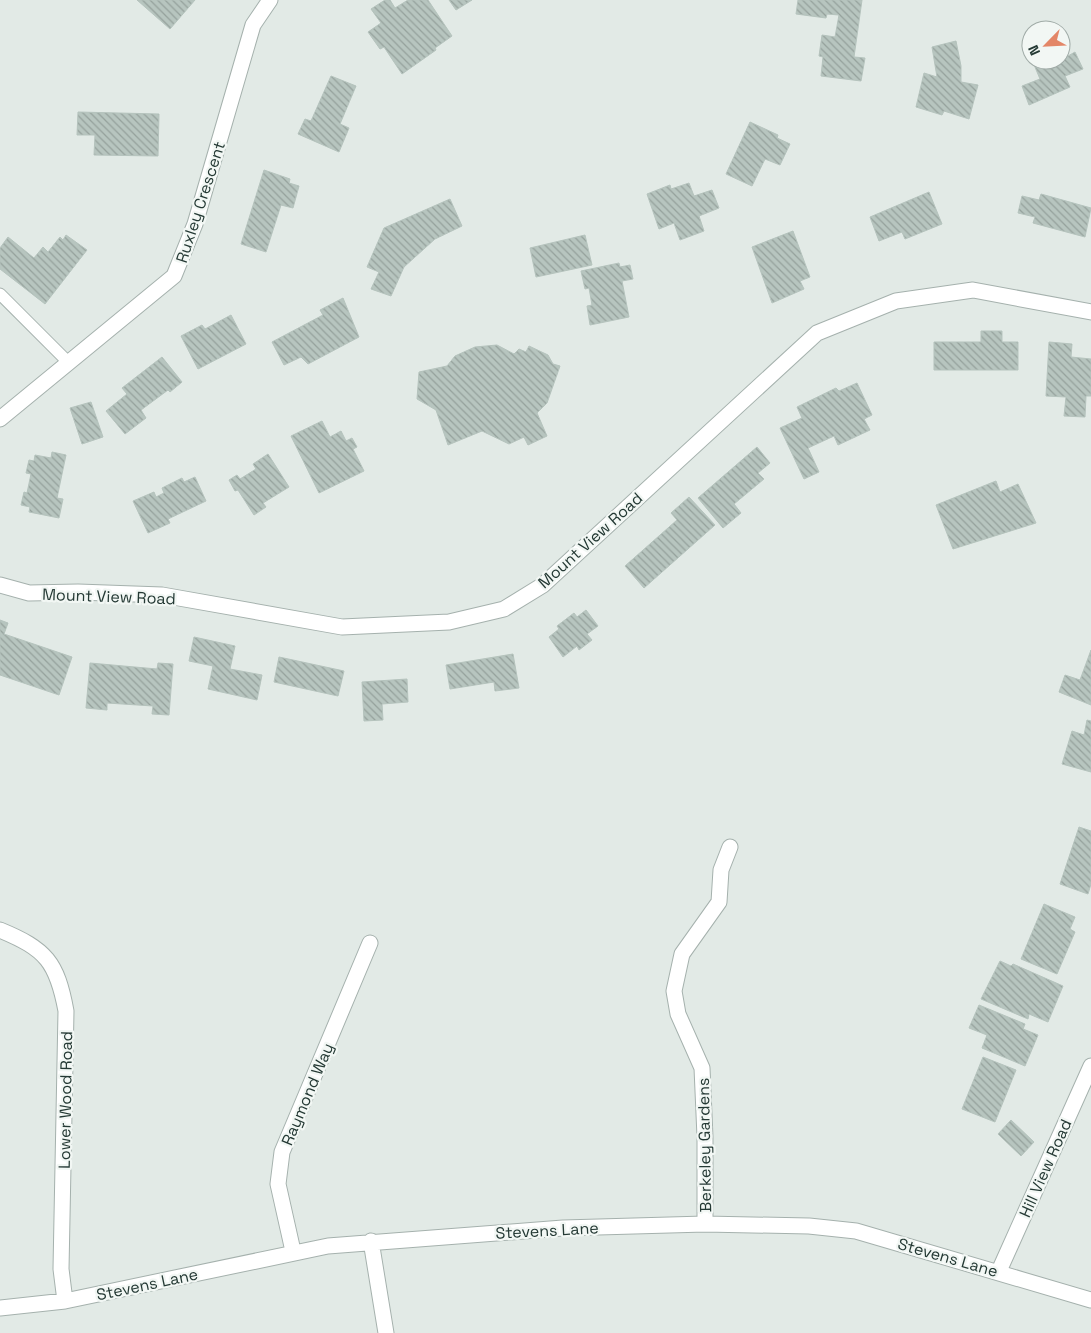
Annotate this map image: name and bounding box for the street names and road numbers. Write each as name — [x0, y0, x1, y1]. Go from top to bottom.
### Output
street label: Ruxley Crescent — [171, 139, 230, 266]
street label: Mount View Road — [534, 488, 647, 593]
street label: Mount View Road — [42, 584, 176, 609]
street label: Lower Wood Road — [54, 1031, 77, 1169]
street label: Raymond Way — [276, 1040, 338, 1149]
street label: Berkeley Gardens — [693, 1078, 716, 1212]
street label: Hill View Road — [1014, 1116, 1077, 1221]
street label: Stevens Lane — [495, 1217, 599, 1244]
street label: Stevens Lane — [895, 1233, 1000, 1282]
street label: Stevens Lane — [94, 1263, 200, 1306]

